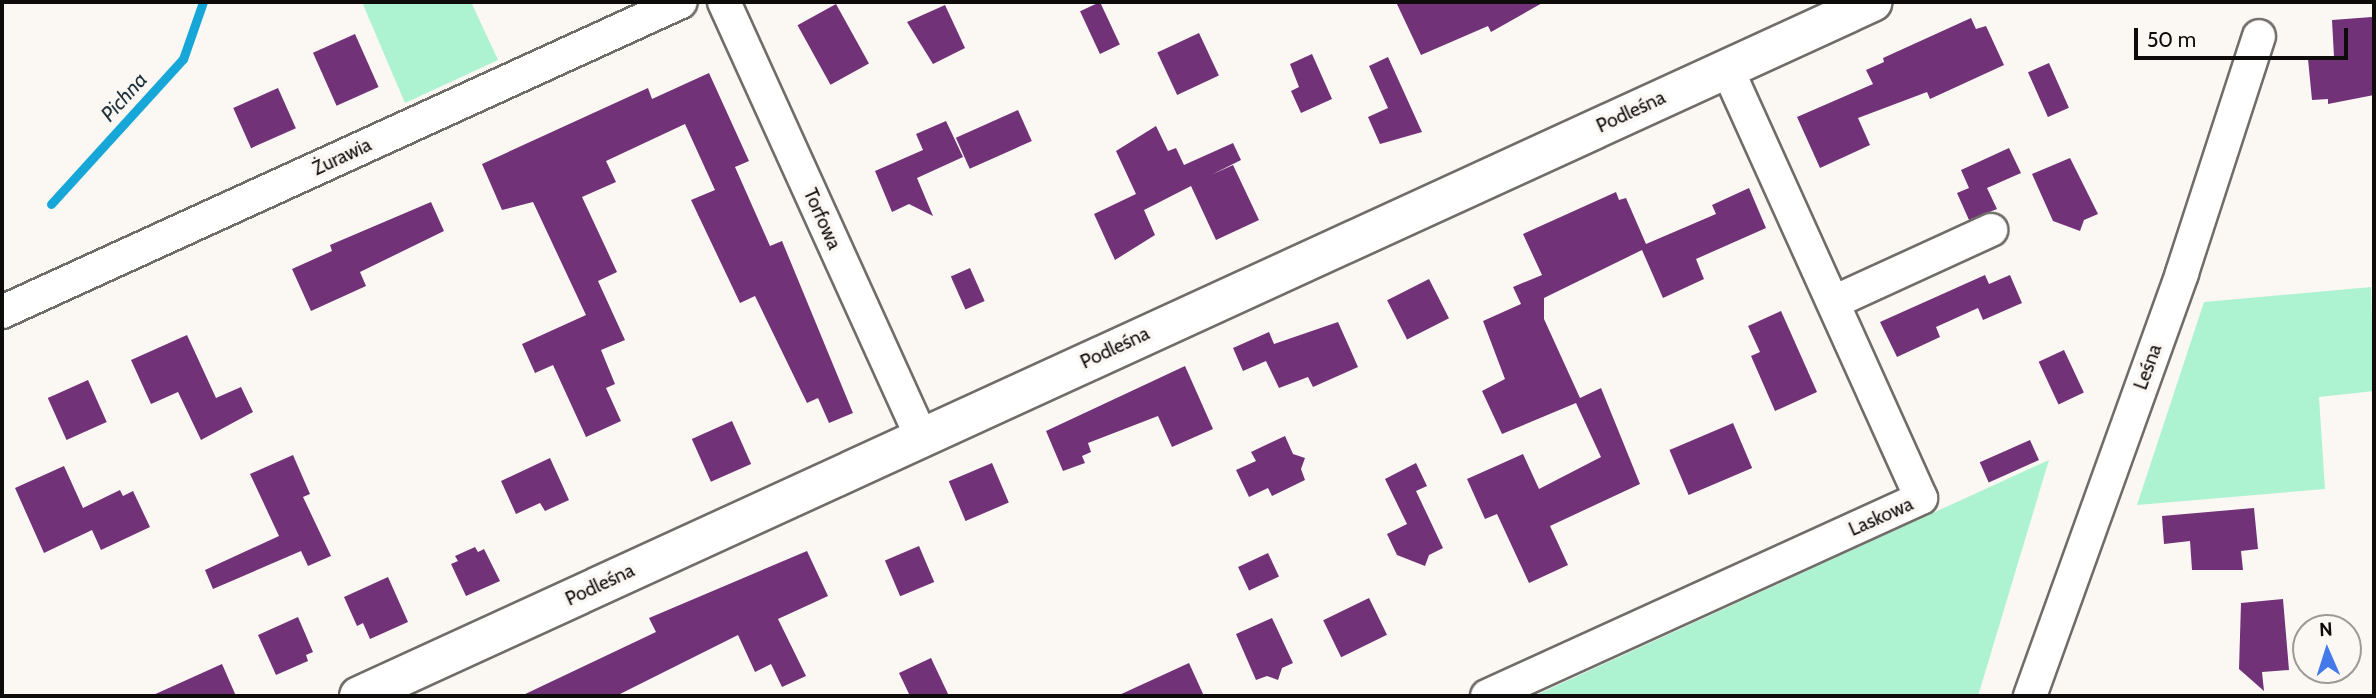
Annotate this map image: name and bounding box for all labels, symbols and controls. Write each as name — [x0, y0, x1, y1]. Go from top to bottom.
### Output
scale bar — [2138, 14, 2352, 58]
text: 50 m — [2147, 27, 2196, 52]
water label: Pichna — [95, 67, 153, 127]
street label: Podleśna — [1593, 86, 1669, 138]
street label: Żurawia — [309, 134, 375, 180]
street label: Torfowa — [798, 185, 846, 253]
street label: Podleśna — [1077, 322, 1153, 374]
street label: Leśna — [2129, 341, 2167, 393]
street label: Laskowa — [1845, 493, 1917, 541]
street label: Podleśna — [562, 559, 638, 611]
north arrow — [2292, 614, 2362, 684]
text: N — [2319, 618, 2333, 641]

